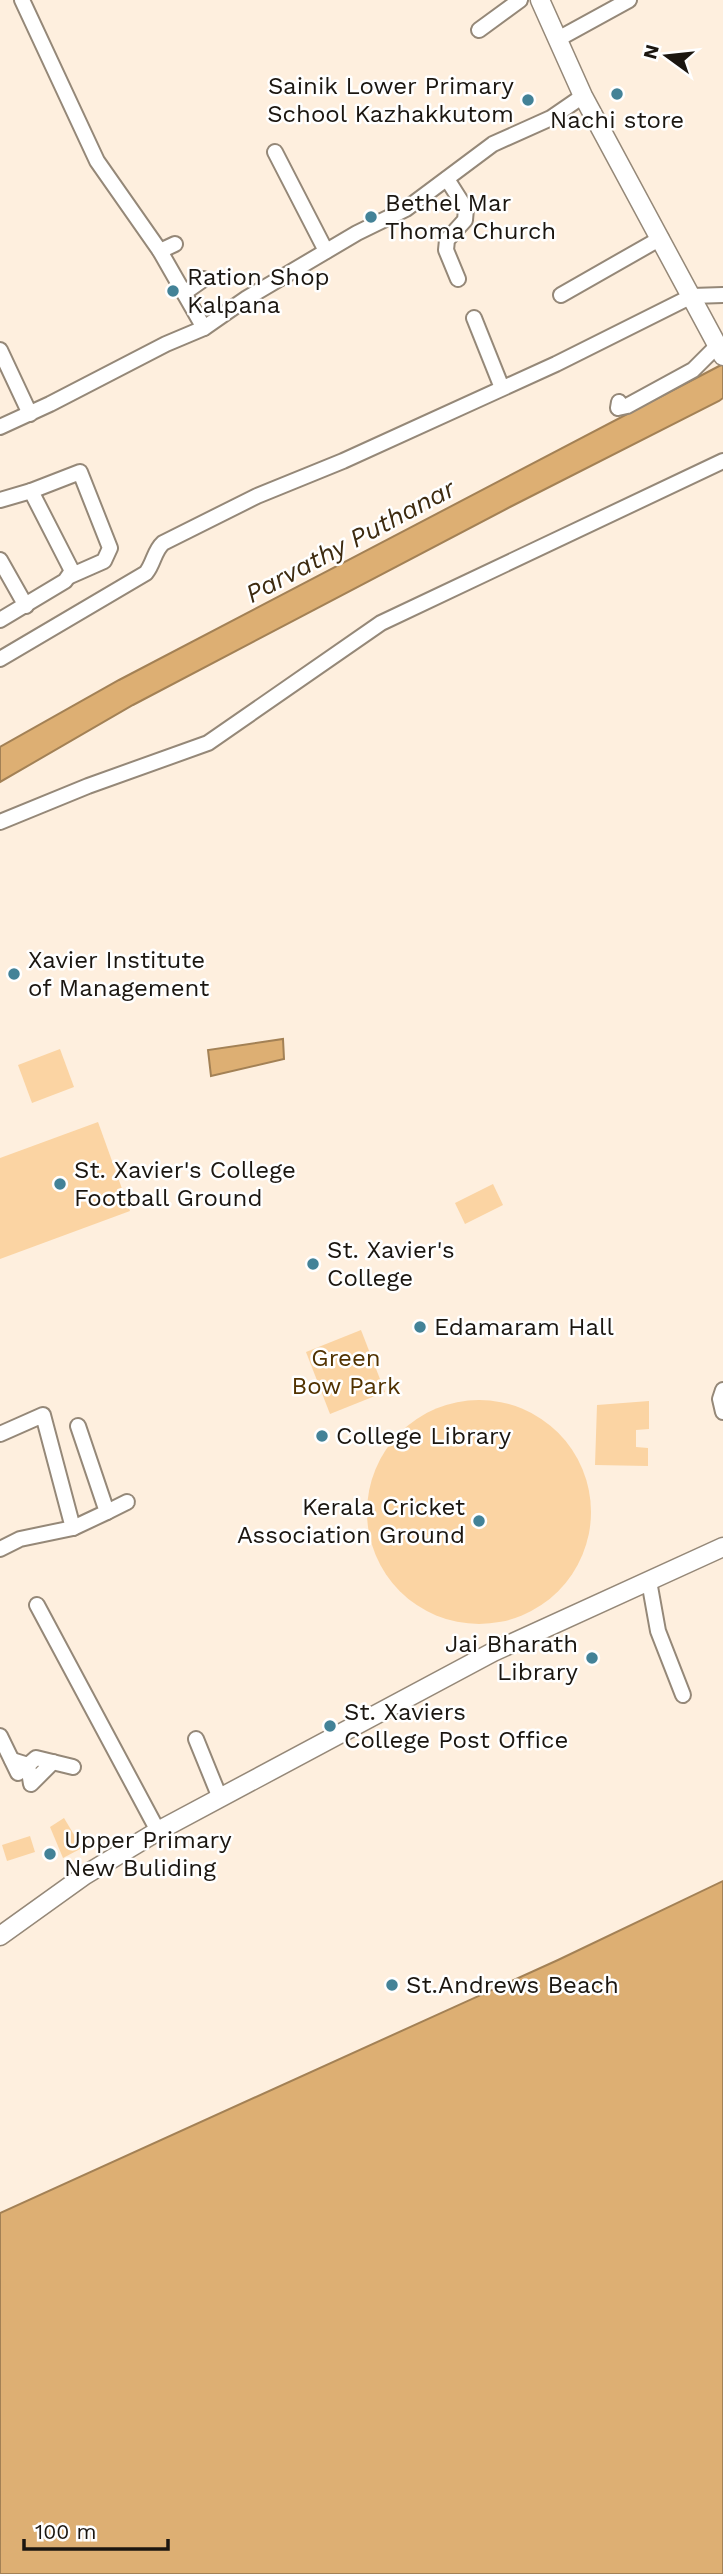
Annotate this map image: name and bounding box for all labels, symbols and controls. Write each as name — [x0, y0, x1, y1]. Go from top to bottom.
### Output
north arrow — [632, 21, 702, 91]
text: N — [638, 42, 664, 62]
place label: Sainik Lower Primary School Kazhakkutom — [267, 72, 515, 128]
marker: Nachi store — [609, 86, 625, 102]
marker: Sainik Lower Primary School Kazhakkutom — [520, 92, 536, 108]
place label: Nachi store — [550, 106, 684, 134]
place label: Bethel Mar Thoma Church — [385, 189, 556, 245]
marker: Bethel Mar Thoma Church — [363, 209, 379, 225]
place label: Ration Shop Kalpana — [187, 263, 330, 319]
marker: Ration Shop Kalpana — [165, 283, 181, 299]
water label: Parvathy Puthanar — [240, 473, 461, 609]
place label: Xavier Institute of Management — [28, 946, 209, 1002]
marker: Xavier Institute of Management — [6, 966, 22, 982]
place label: St. Xavier's College Football Ground — [74, 1156, 296, 1212]
marker: St. Xavier's College Football Ground — [52, 1176, 68, 1192]
place label: St. Xavier's College — [327, 1236, 455, 1292]
marker: St. Xavier's College — [305, 1256, 321, 1272]
place label: Edamaram Hall — [434, 1313, 614, 1341]
marker: Edamaram Hall — [412, 1319, 428, 1335]
park label: Green Bow Park — [291, 1344, 401, 1400]
place label: College Library — [336, 1422, 512, 1450]
marker: College Library — [314, 1428, 330, 1444]
place label: Kerala Cricket Association Ground — [237, 1493, 465, 1549]
marker: Kerala Cricket Association Ground — [471, 1513, 487, 1529]
place label: Jai Bharath Library — [445, 1630, 579, 1686]
marker: Jai Bharath Library — [584, 1650, 600, 1666]
place label: St. Xaviers College Post Office — [344, 1698, 568, 1754]
marker: St. Xaviers College Post Office — [322, 1718, 338, 1734]
place label: Upper Primary New Buliding — [64, 1826, 232, 1882]
marker: Upper Primary New Buliding — [42, 1846, 58, 1862]
place label: St.Andrews Beach — [406, 1971, 619, 1999]
marker: St.Andrews Beach — [384, 1977, 400, 1993]
scale bar — [24, 2508, 168, 2552]
text: 100 m — [35, 2519, 97, 2544]

